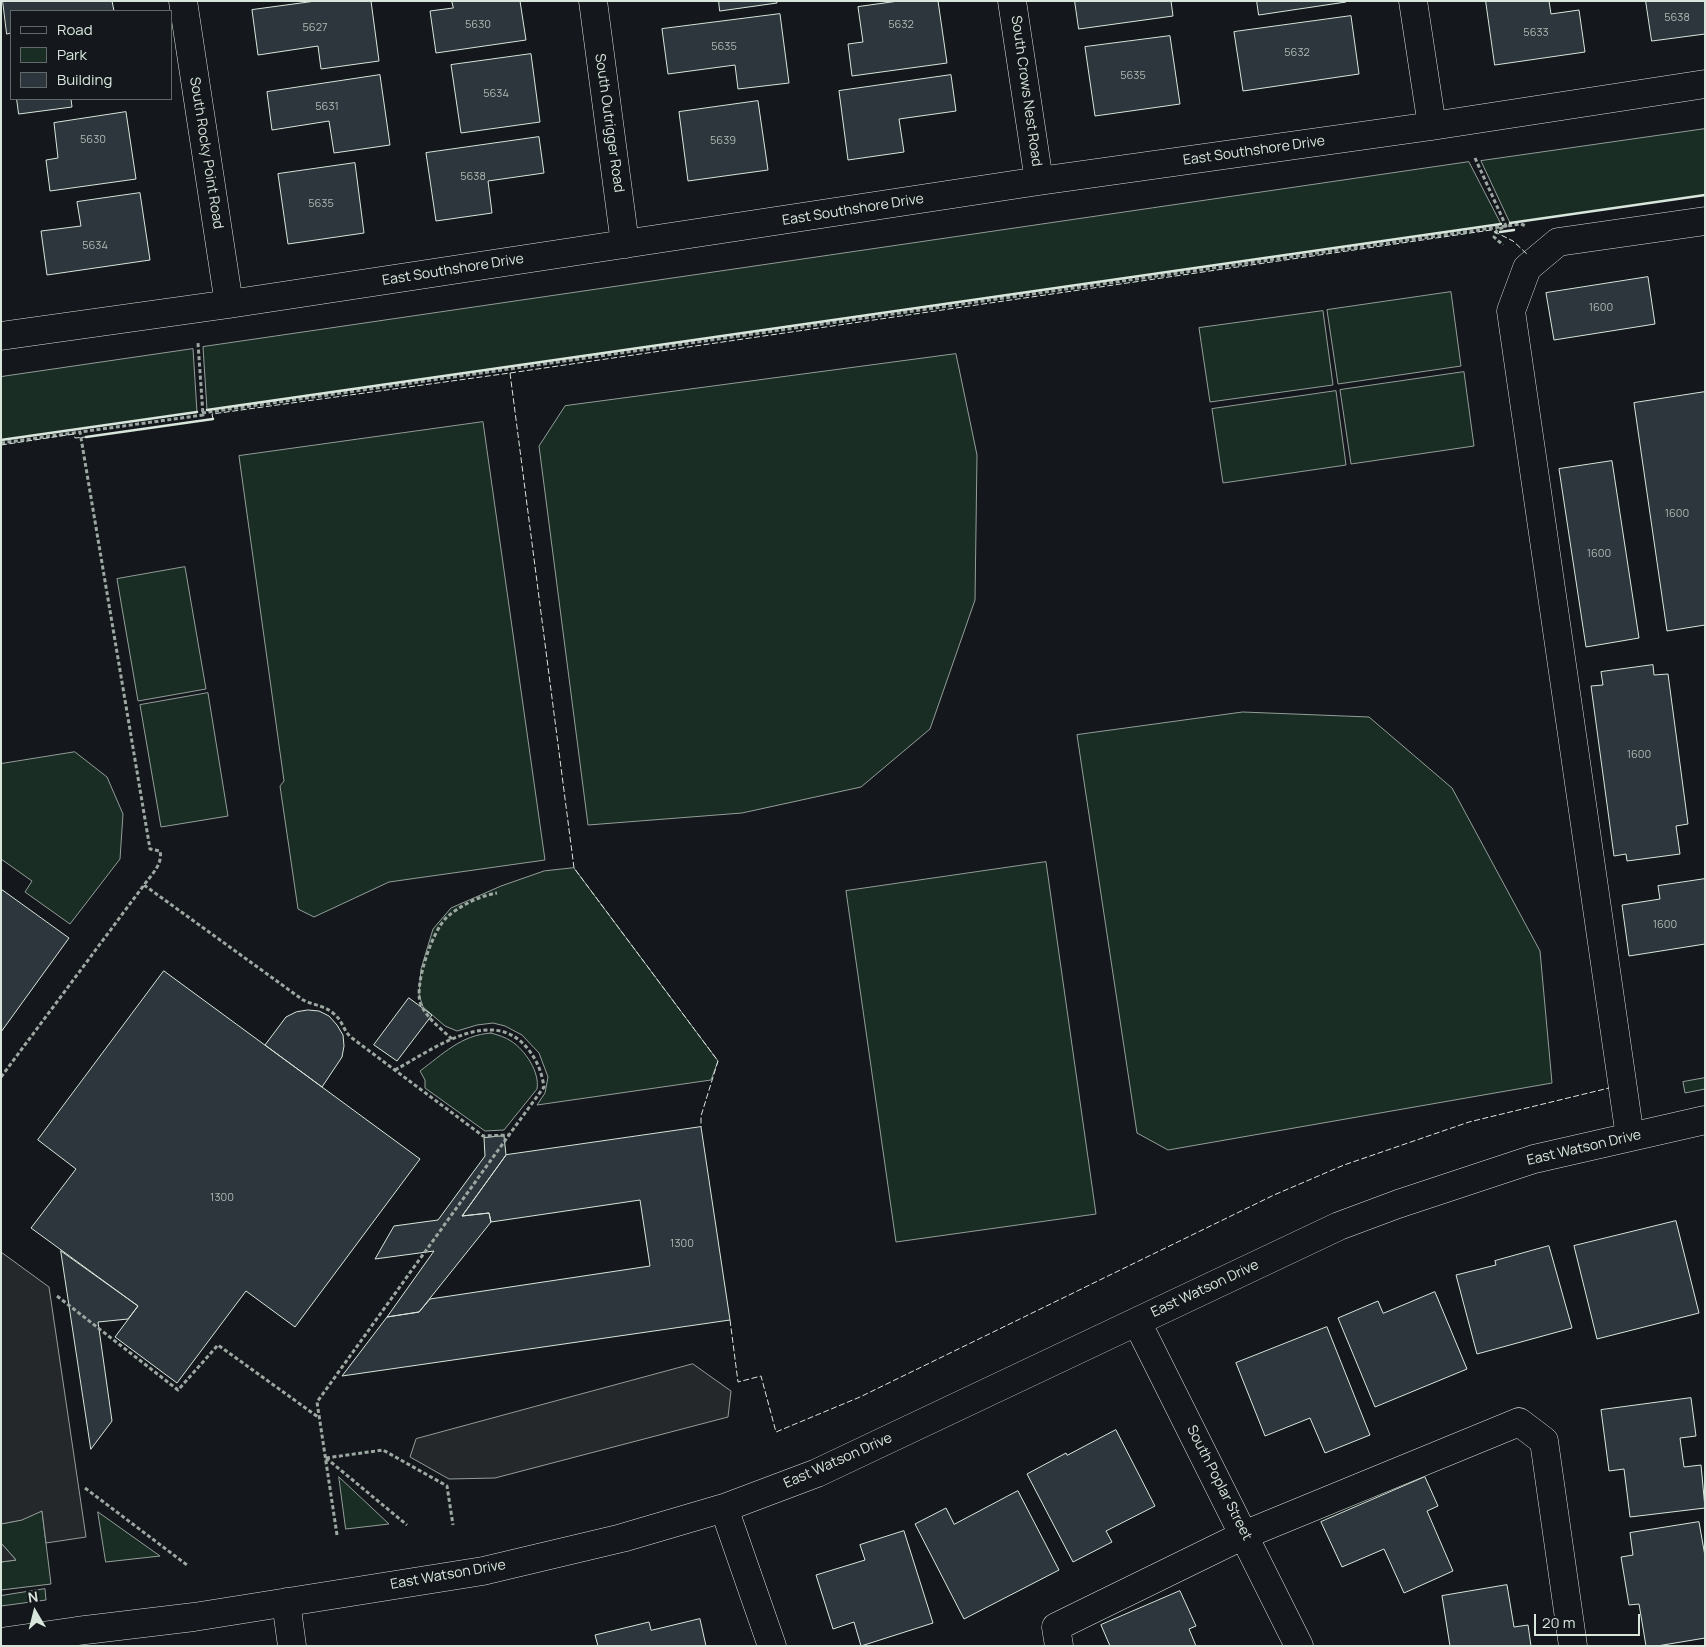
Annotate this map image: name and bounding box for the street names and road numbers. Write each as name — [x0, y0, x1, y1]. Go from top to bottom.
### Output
street label: South Crows Nest Road — [1007, 14, 1045, 168]
street label: South Outrigger Road — [591, 52, 627, 194]
street label: South Rocky Point Road — [186, 76, 226, 230]
street label: East Southshore Drive — [1182, 133, 1326, 169]
street label: East Southshore Drive — [781, 191, 925, 229]
street label: East Southshore Drive — [381, 251, 525, 289]
street label: East Watson Drive — [1525, 1127, 1643, 1169]
street label: East Watson Drive — [1149, 1257, 1261, 1321]
street label: South Poplar Street — [1183, 1423, 1255, 1543]
street label: East Watson Drive — [781, 1430, 895, 1492]
street label: East Watson Drive — [389, 1557, 507, 1593]

